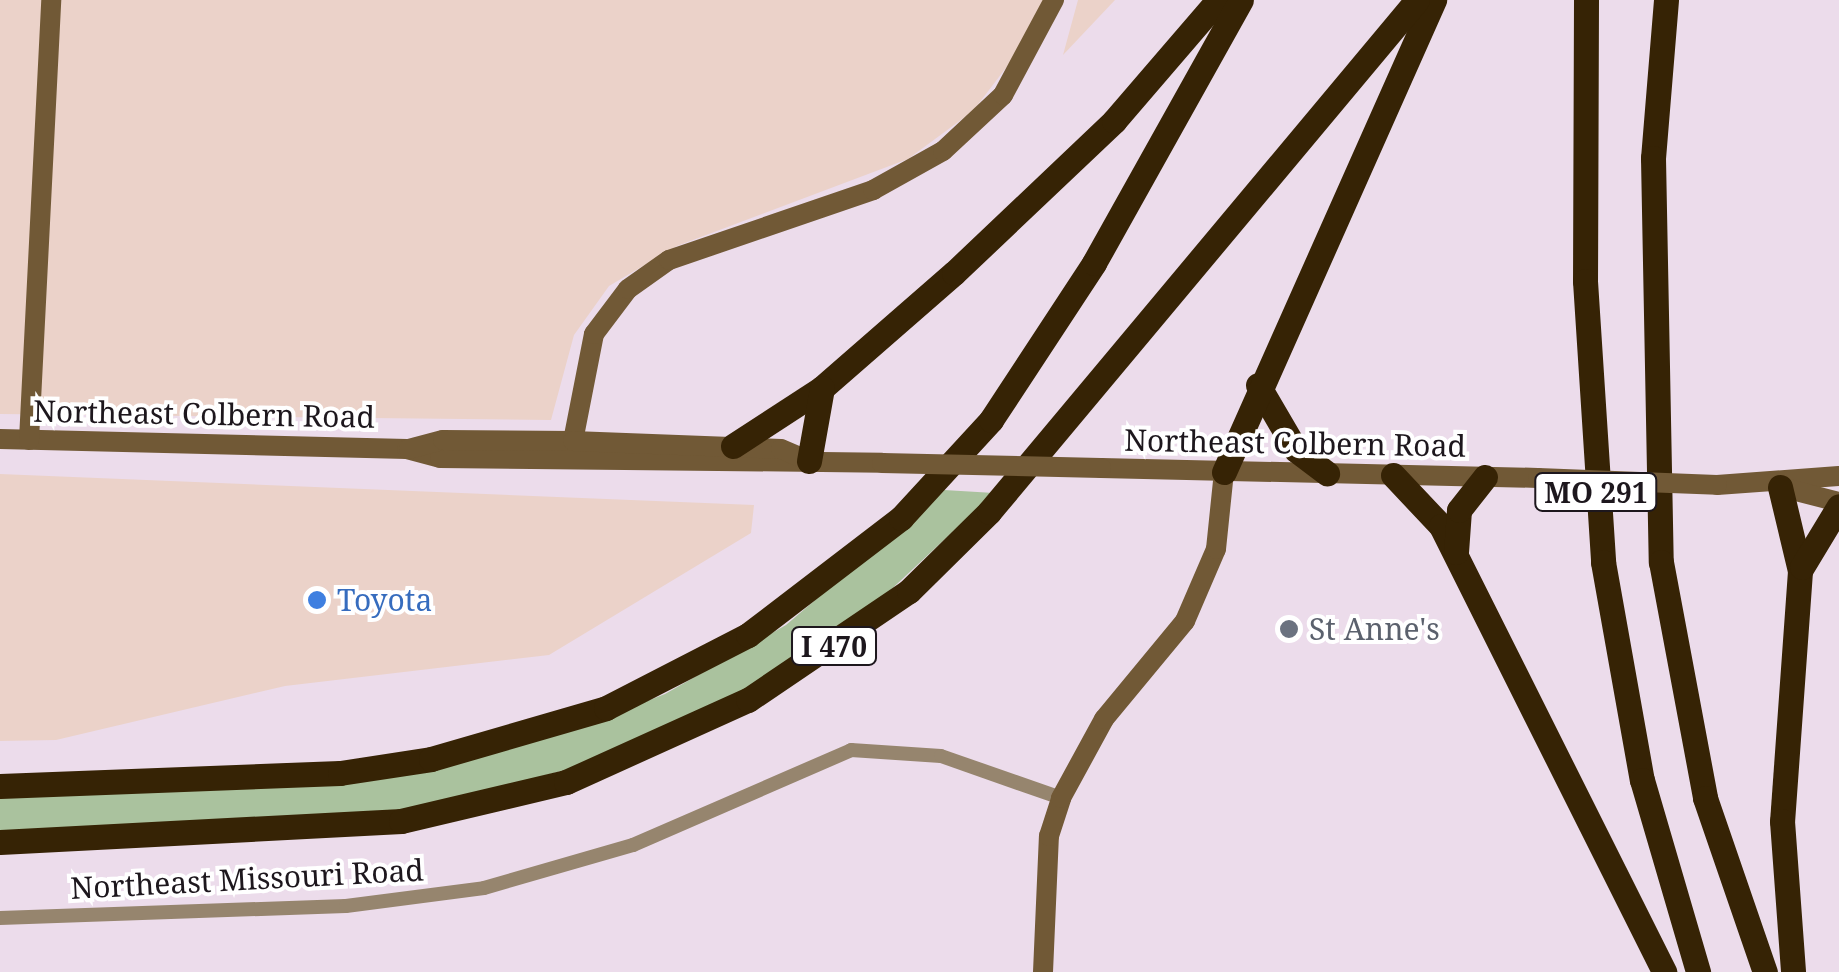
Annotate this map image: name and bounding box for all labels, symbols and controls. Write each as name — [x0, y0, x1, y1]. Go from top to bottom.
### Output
street label: Northeast Colbern Road — [33, 393, 375, 435]
street label: Northeast Colbern Road — [1124, 422, 1466, 464]
road number: MO 291 — [1534, 469, 1658, 515]
place label: Toyota — [337, 582, 432, 618]
marker: Toyota — [306, 589, 328, 611]
place label: St Anne's — [1309, 611, 1440, 647]
marker: St Anne's — [1278, 618, 1300, 640]
road number: I 470 — [789, 623, 879, 669]
street label: Northeast Missouri Road — [69, 852, 425, 906]

